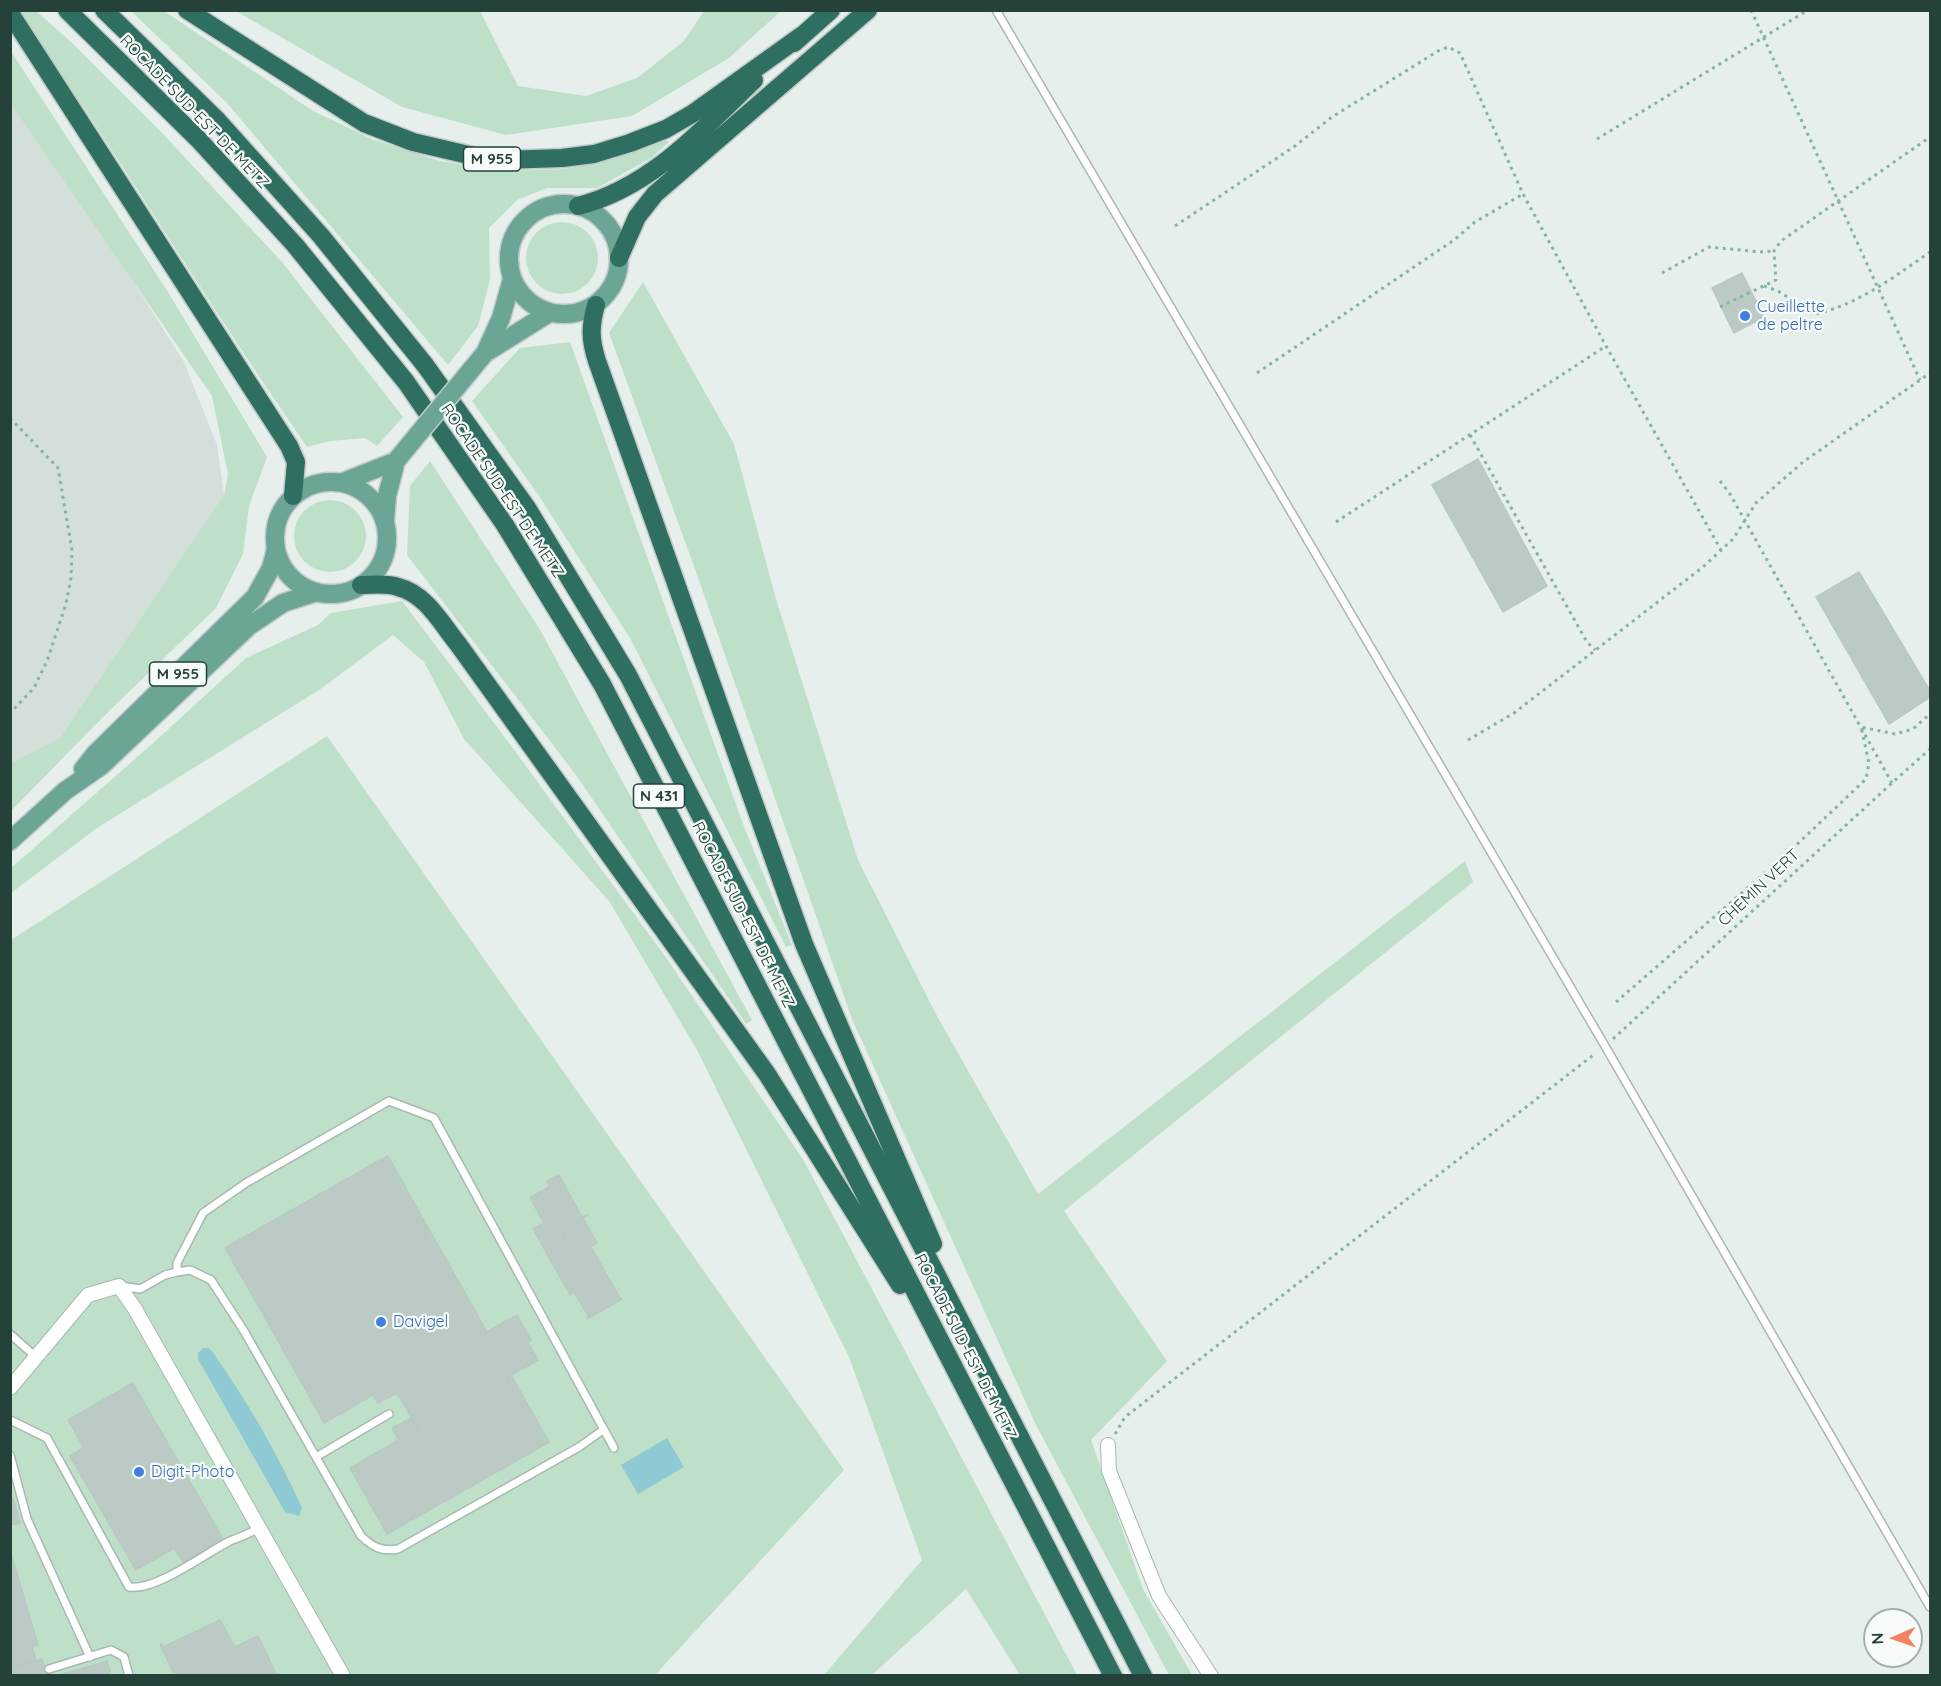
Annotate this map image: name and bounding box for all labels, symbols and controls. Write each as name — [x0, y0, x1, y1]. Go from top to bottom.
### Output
street label: ROCADE SUD-EST DE METZ — [116, 31, 272, 193]
road number: M 955 — [464, 147, 520, 171]
place label: Cueillette de peltre — [1757, 297, 1825, 335]
marker: Cueillette de peltre — [1738, 309, 1752, 323]
street label: ROCADE SUD-EST DE METZ — [436, 400, 568, 582]
road number: M 955 — [150, 662, 207, 686]
road number: N 431 — [634, 784, 684, 808]
street label: ROCADE SUD-EST DE METZ — [688, 819, 798, 1011]
street label: CHEMIN VERT — [1714, 845, 1804, 931]
street label: ROCADE SUD-EST DE METZ — [910, 1251, 1020, 1443]
place label: Davigel — [393, 1312, 448, 1332]
marker: Davigel — [374, 1315, 388, 1329]
place label: Digit-Photo — [151, 1462, 234, 1482]
marker: Digit-Photo — [132, 1465, 146, 1479]
north arrow — [1863, 1608, 1923, 1668]
text: N — [1867, 1632, 1887, 1645]

